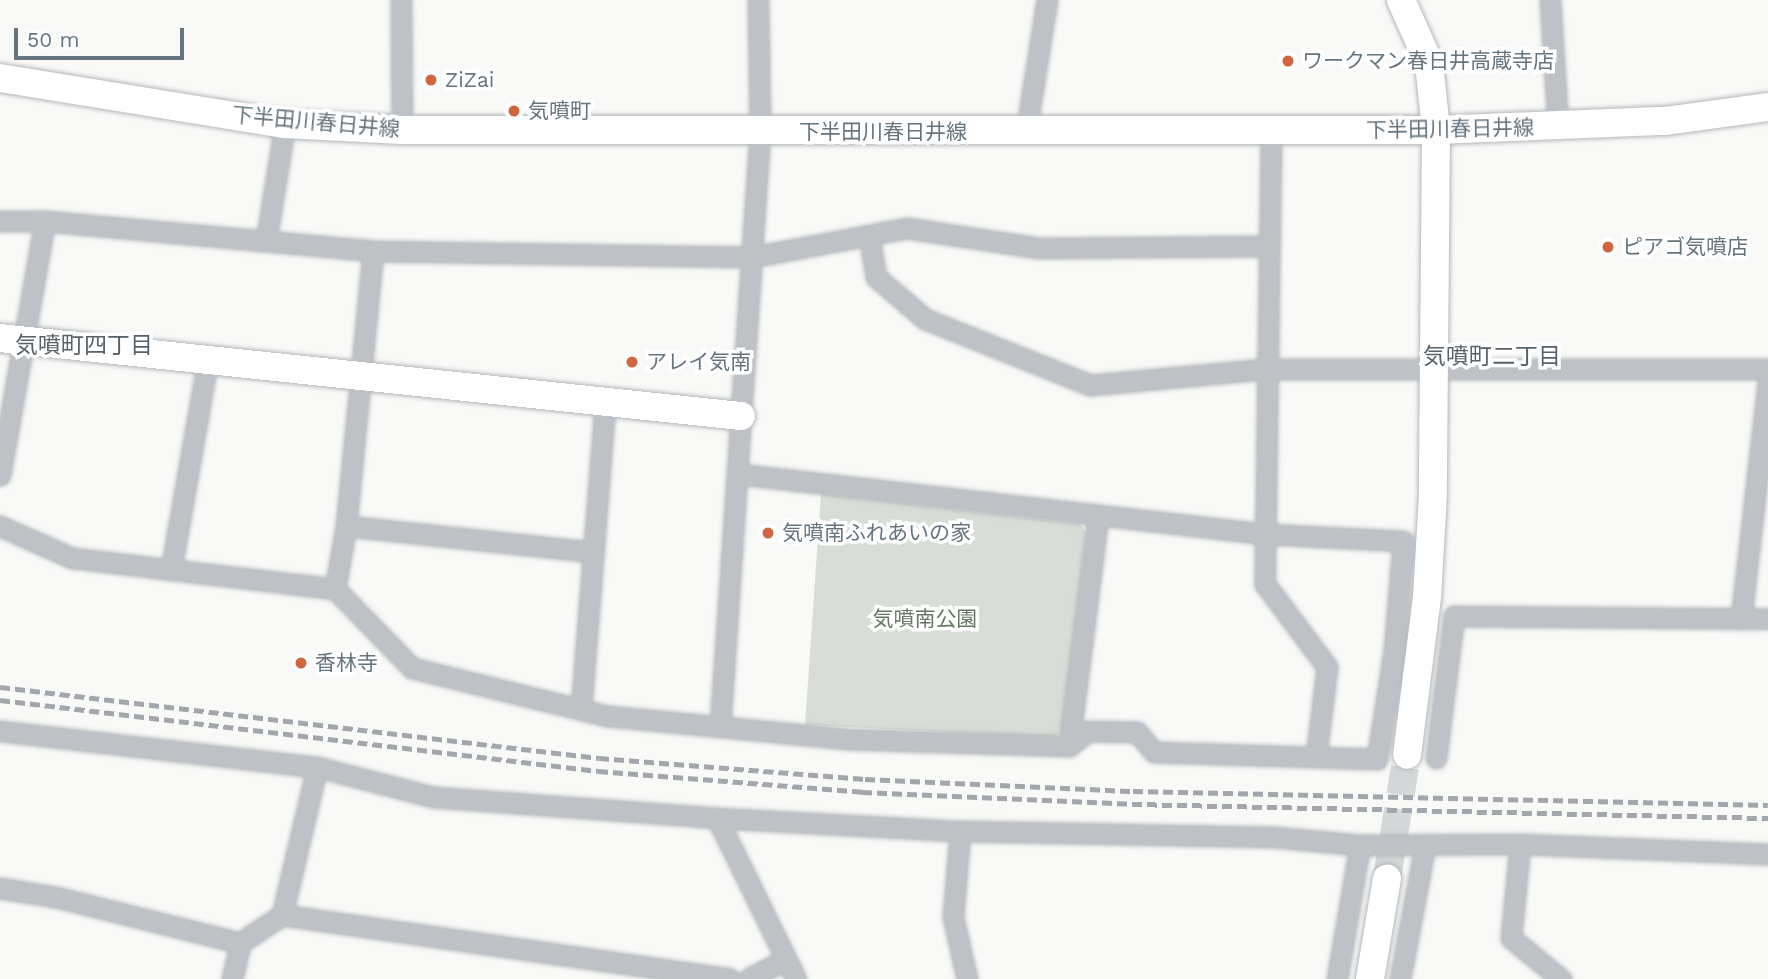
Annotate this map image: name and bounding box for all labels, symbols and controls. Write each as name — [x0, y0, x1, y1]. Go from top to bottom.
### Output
scale bar — [18, 14, 187, 58]
text: 50 m — [27, 27, 79, 52]
place label: ワークマン春日井高蔵寺店 — [1302, 48, 1554, 74]
marker: ワークマン春日井高蔵寺店 — [1280, 53, 1296, 69]
place label: ZiZai — [445, 67, 494, 93]
marker: ZiZai — [423, 72, 439, 88]
place label: 気噴町 — [528, 98, 591, 124]
street label: 下半田川春日井線 — [231, 102, 401, 142]
marker: 気噴町 — [506, 103, 522, 119]
street label: 下半田川春日井線 — [1366, 115, 1534, 143]
street label: 下半田川春日井線 — [799, 119, 967, 145]
place label: ピアゴ気噴店 — [1622, 234, 1748, 260]
marker: ピアゴ気噴店 — [1600, 239, 1616, 255]
district label: 気噴町四丁目 — [15, 332, 153, 360]
district label: 気噴町二丁目 — [1423, 343, 1561, 371]
place label: アレイ気南 — [646, 349, 751, 375]
marker: アレイ気南 — [624, 354, 640, 370]
place label: 気噴南ふれあいの家 — [782, 520, 971, 546]
marker: 気噴南ふれあいの家 — [760, 525, 776, 541]
park label: 気噴南公園 — [873, 606, 977, 632]
place label: 香林寺 — [315, 650, 378, 676]
marker: 香林寺 — [293, 655, 309, 671]

